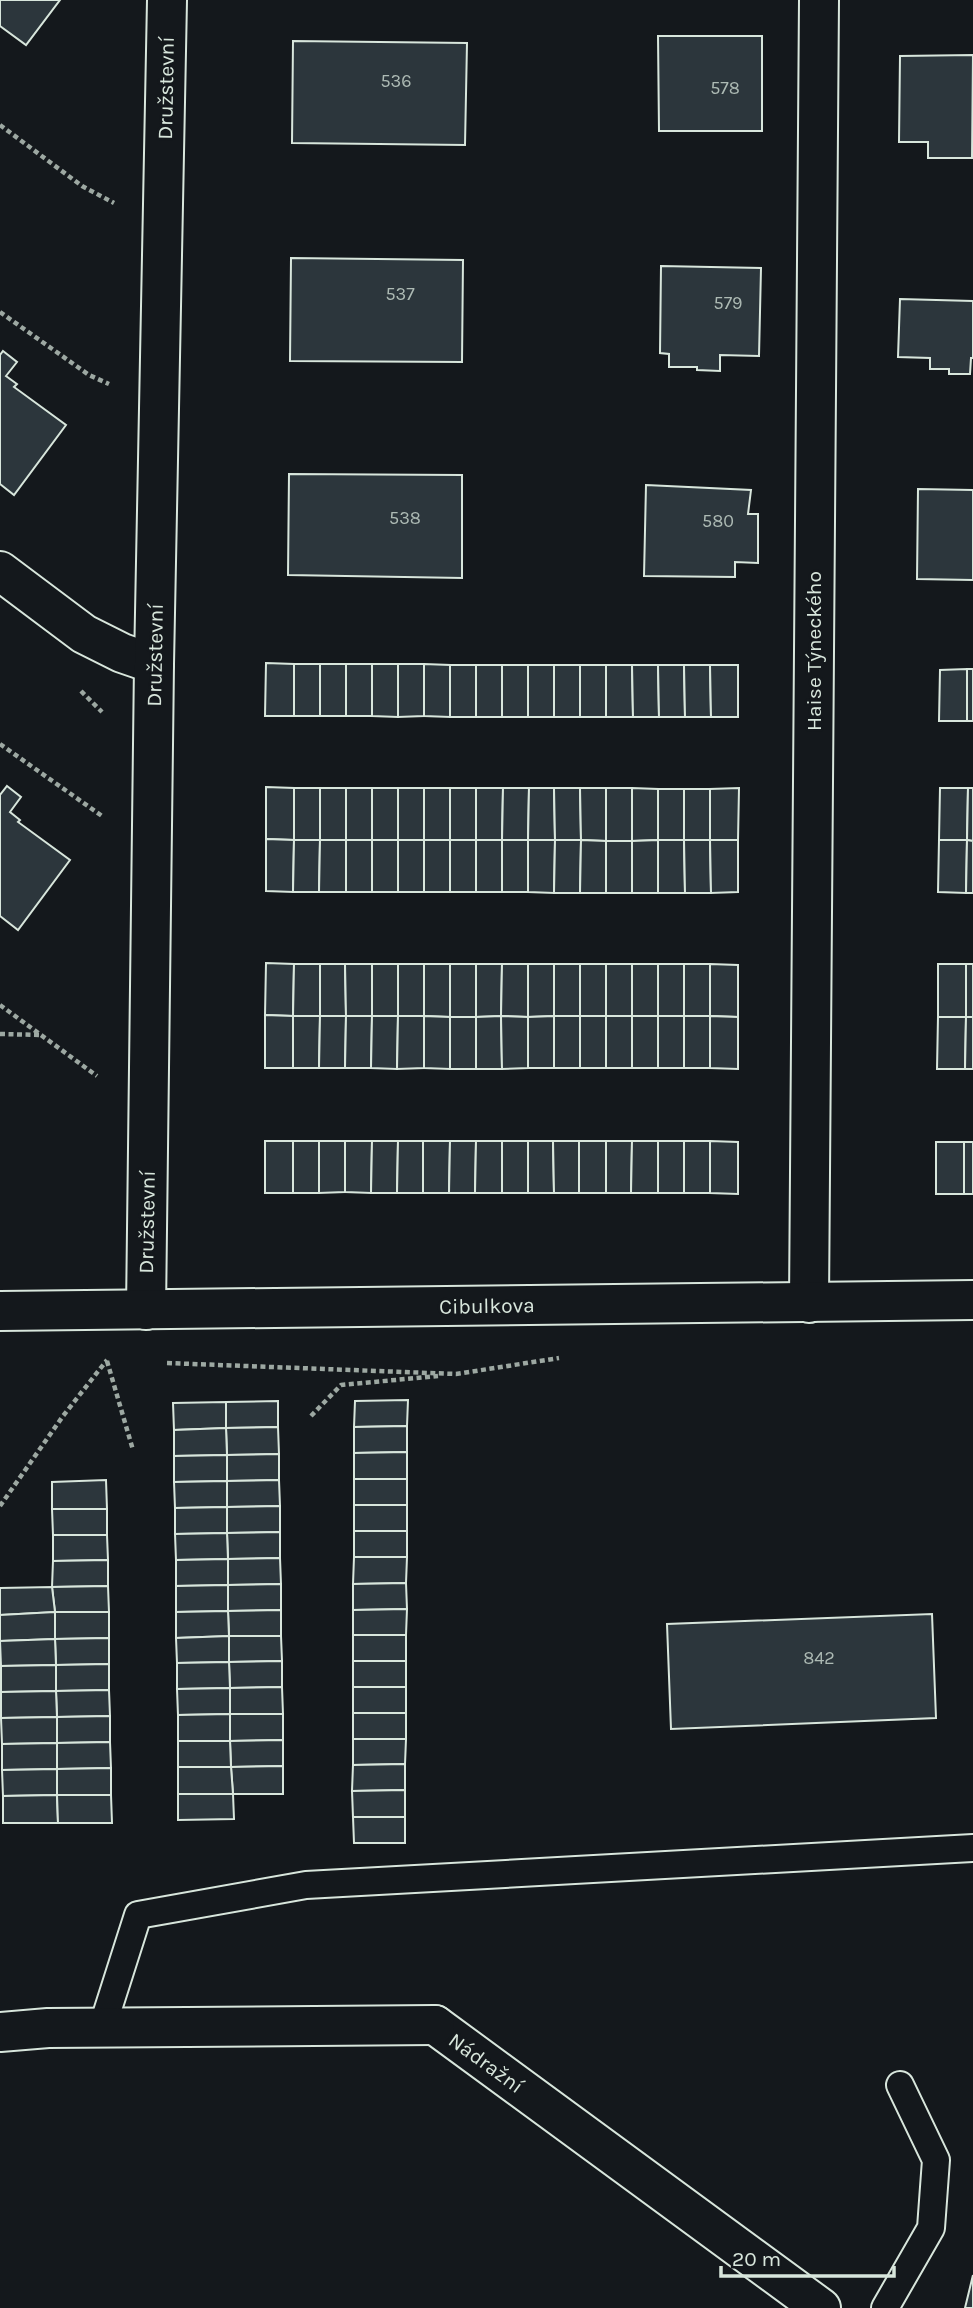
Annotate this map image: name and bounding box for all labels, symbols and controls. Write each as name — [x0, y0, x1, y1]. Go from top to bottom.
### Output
street label: Družstevní — [153, 35, 179, 140]
house number: 536 — [380, 70, 412, 92]
house number: 578 — [710, 77, 740, 99]
house number: 537 — [385, 283, 415, 305]
house number: 579 — [713, 292, 743, 314]
house number: 538 — [389, 507, 421, 529]
house number: 580 — [702, 510, 734, 532]
street label: Haise Týneckého — [802, 571, 826, 731]
street label: Družstevní — [142, 602, 168, 707]
street label: Družstevní — [134, 1169, 160, 1274]
street label: Cibulkova — [439, 1293, 535, 1319]
house number: 842 — [803, 1647, 835, 1669]
street label: Nádražní — [444, 2028, 529, 2099]
scale bar — [721, 2234, 894, 2278]
text: 20 m — [732, 2247, 781, 2271]

